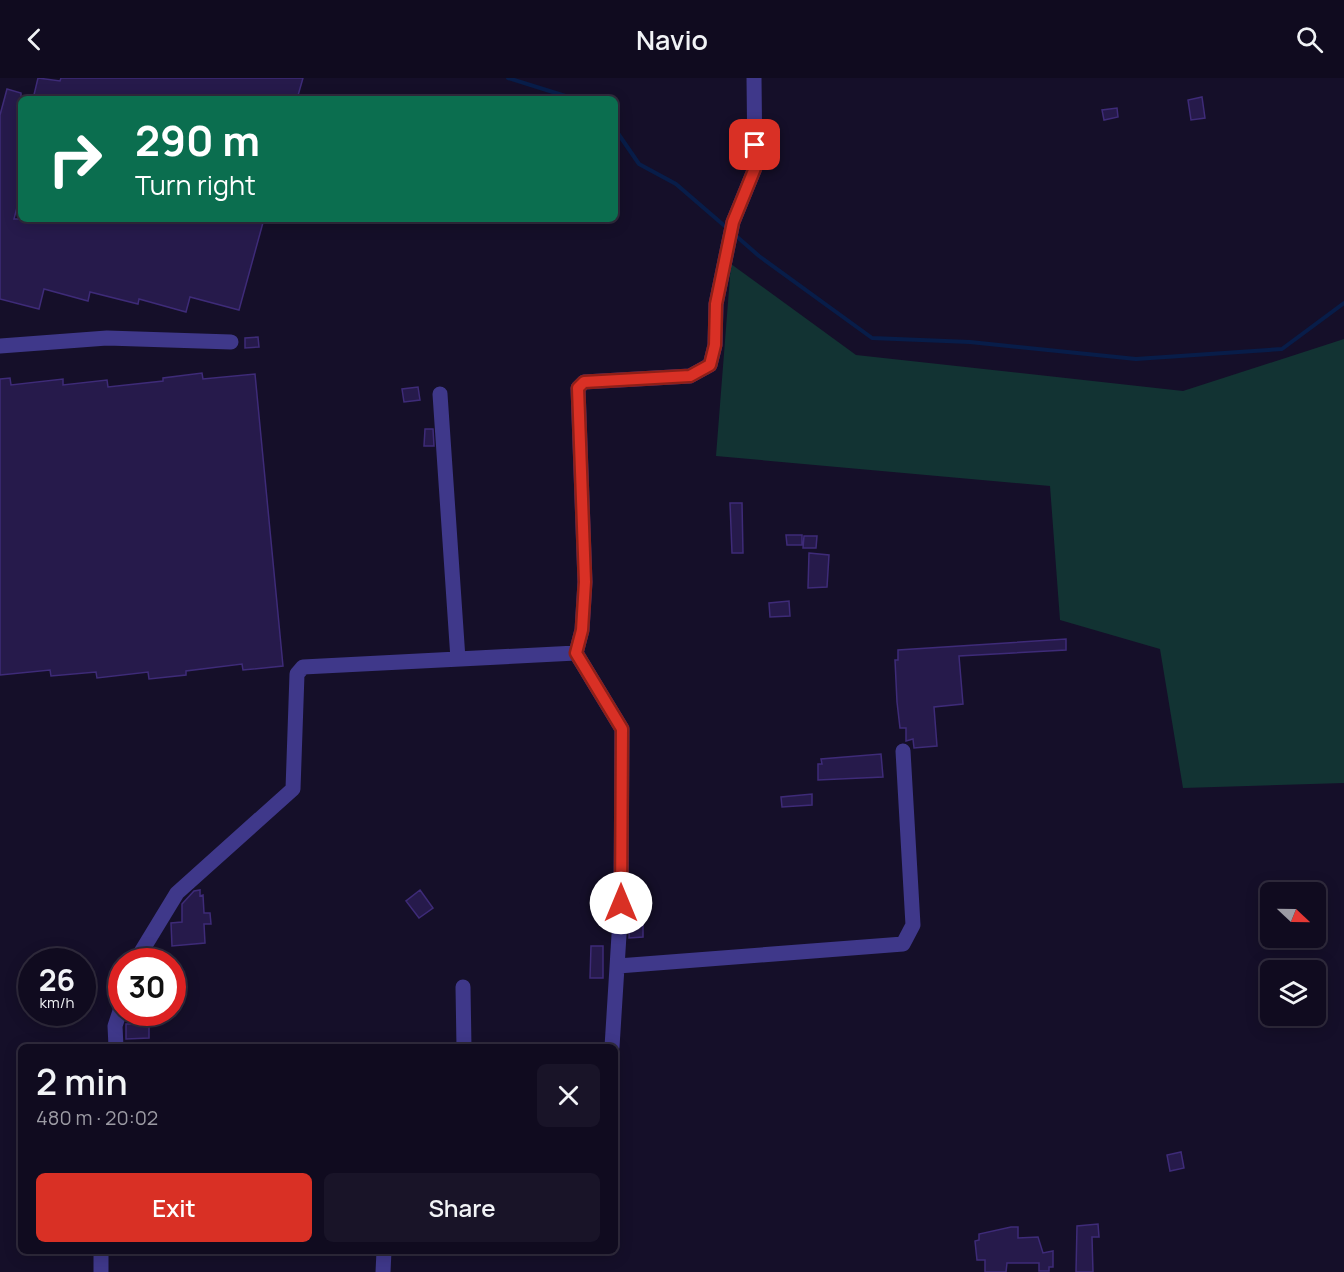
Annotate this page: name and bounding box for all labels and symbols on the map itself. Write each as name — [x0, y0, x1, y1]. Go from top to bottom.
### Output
pin — [729, 119, 780, 170]
position arrow — [589, 871, 653, 935]
north arrow — [1260, 882, 1326, 948]
speed limit sign: 30 — [108, 948, 186, 1026]

